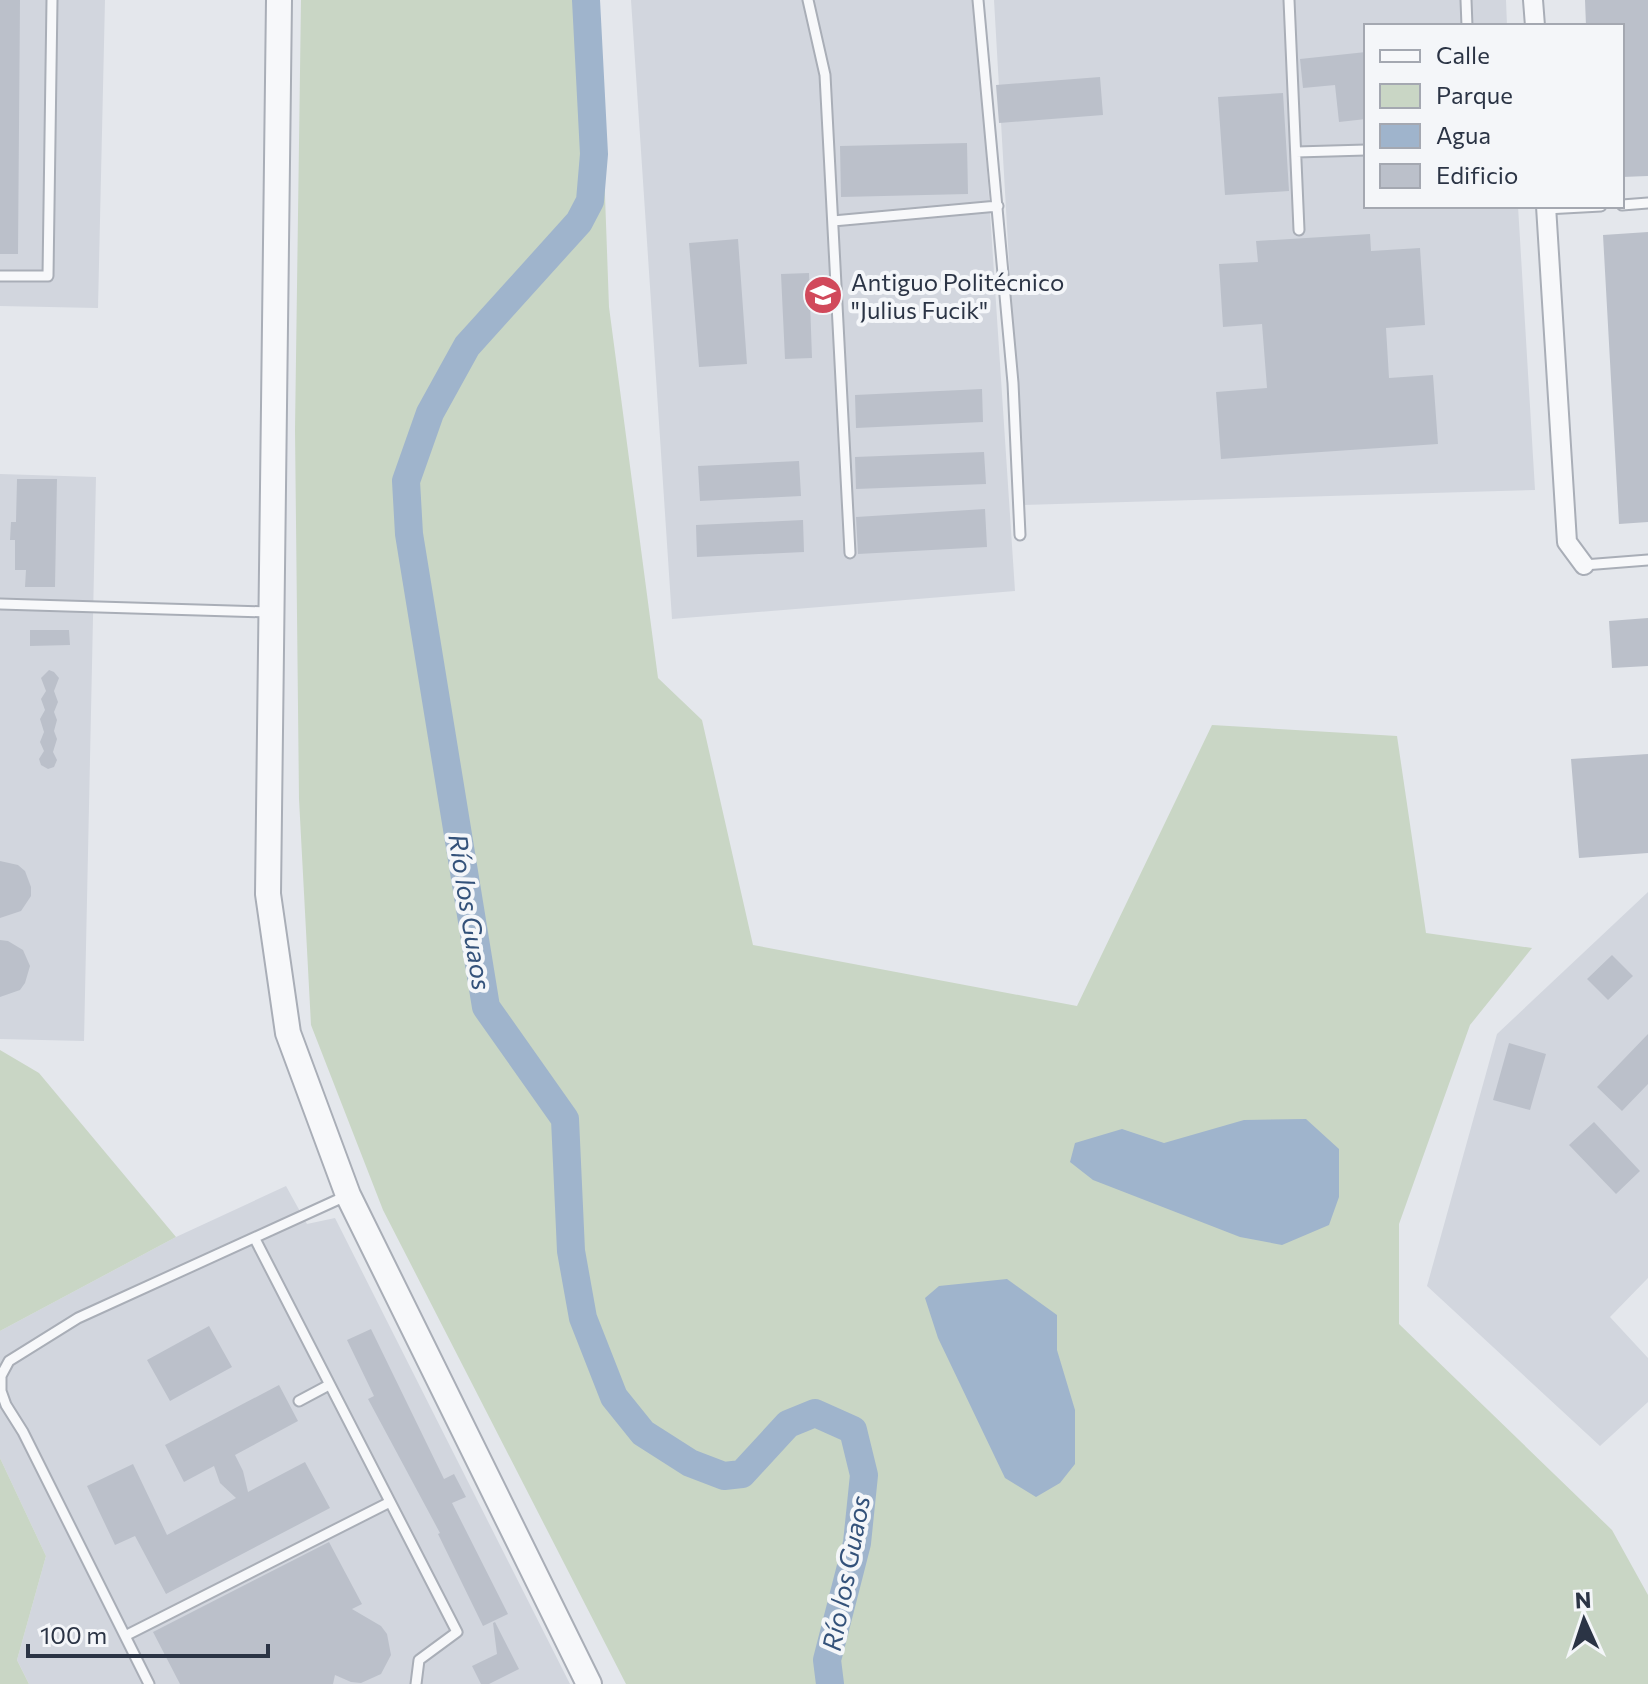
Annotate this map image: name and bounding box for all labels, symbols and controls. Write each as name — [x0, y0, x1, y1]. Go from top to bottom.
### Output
legend — [1364, 24, 1624, 208]
text: Calle — [1436, 40, 1490, 69]
text: Parque — [1436, 80, 1513, 109]
text: Agua — [1436, 120, 1491, 149]
text: Edificio — [1436, 160, 1518, 189]
place label: Antiguo Politécnico "Julius Fucik" — [851, 267, 1064, 324]
school or university icon: Antiguo Politécnico "Julius Fucik" — [802, 274, 844, 316]
water label: Río los Guaos — [443, 832, 499, 992]
water label: Río los Guaos — [815, 1493, 875, 1653]
north arrow — [1544, 1580, 1624, 1660]
text: N — [1574, 1586, 1592, 1613]
scale bar — [28, 1608, 268, 1658]
text: 100 m — [40, 1620, 107, 1649]

